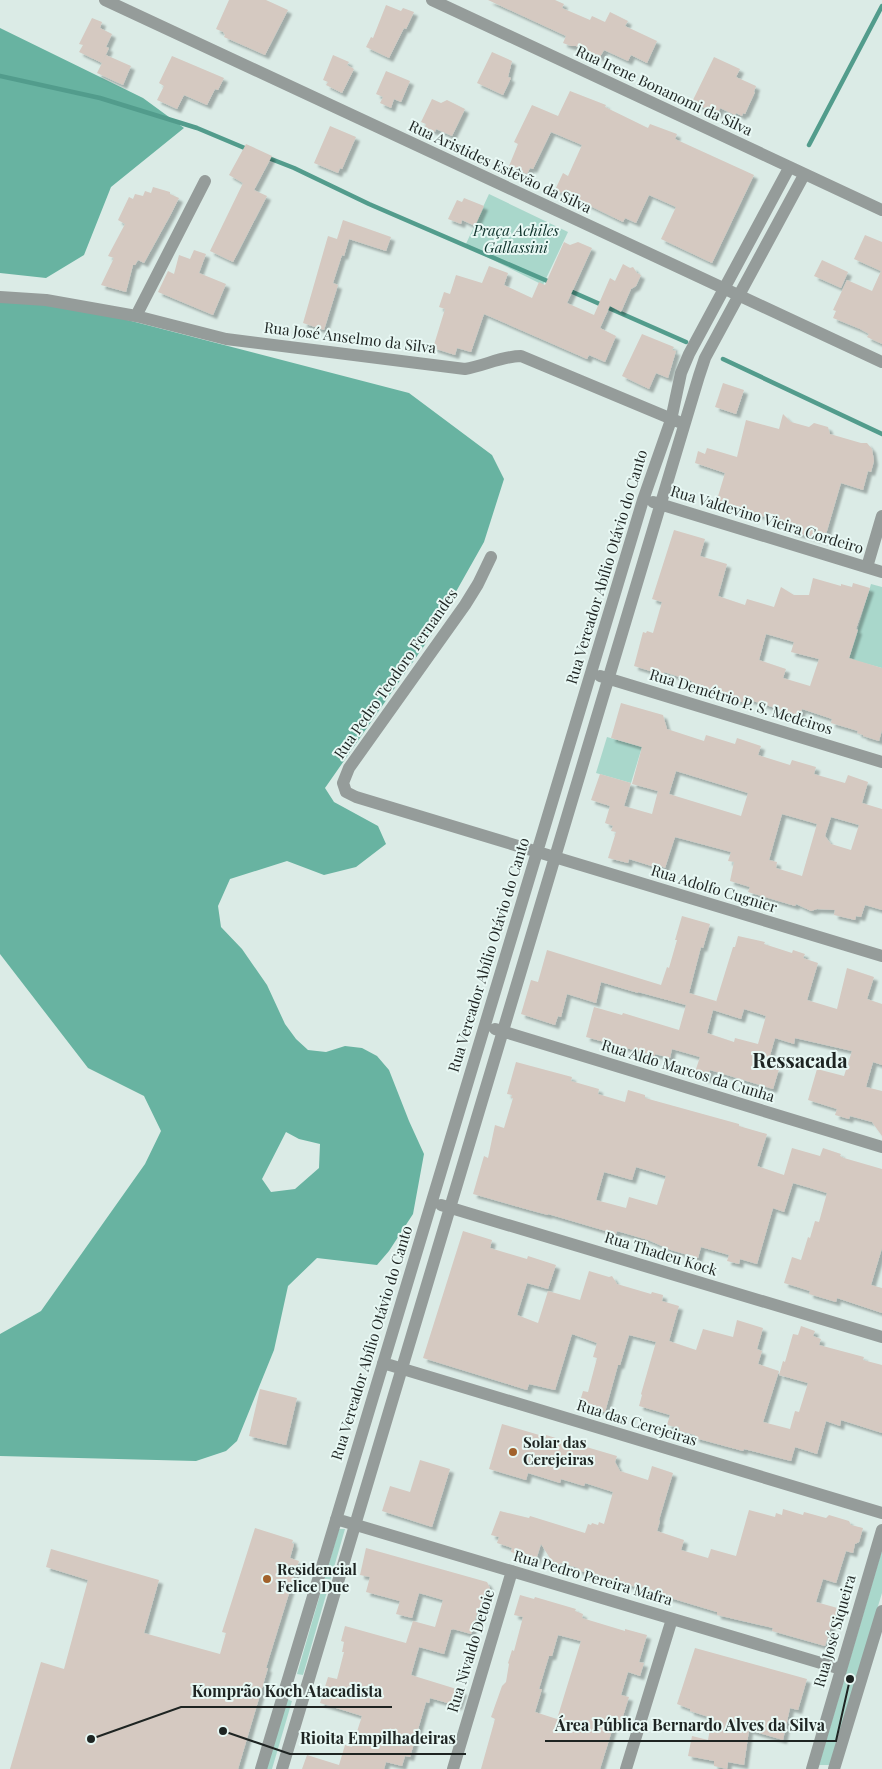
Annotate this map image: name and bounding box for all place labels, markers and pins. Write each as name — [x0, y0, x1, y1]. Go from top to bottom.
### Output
place label: Solar das Cerejeiras — [523, 1432, 594, 1469]
marker: Solar das Cerejeiras — [507, 1446, 519, 1458]
place label: Residencial Felice Due — [277, 1559, 357, 1596]
marker: Residencial Felice Due — [261, 1573, 273, 1585]
callout: Komprão Koch Atacadista — [181, 1676, 392, 1707]
callout: Área Pública Bernardo Alves da Silva — [545, 1710, 836, 1741]
callout: Rioita Empilhadeiras — [290, 1723, 466, 1754]

